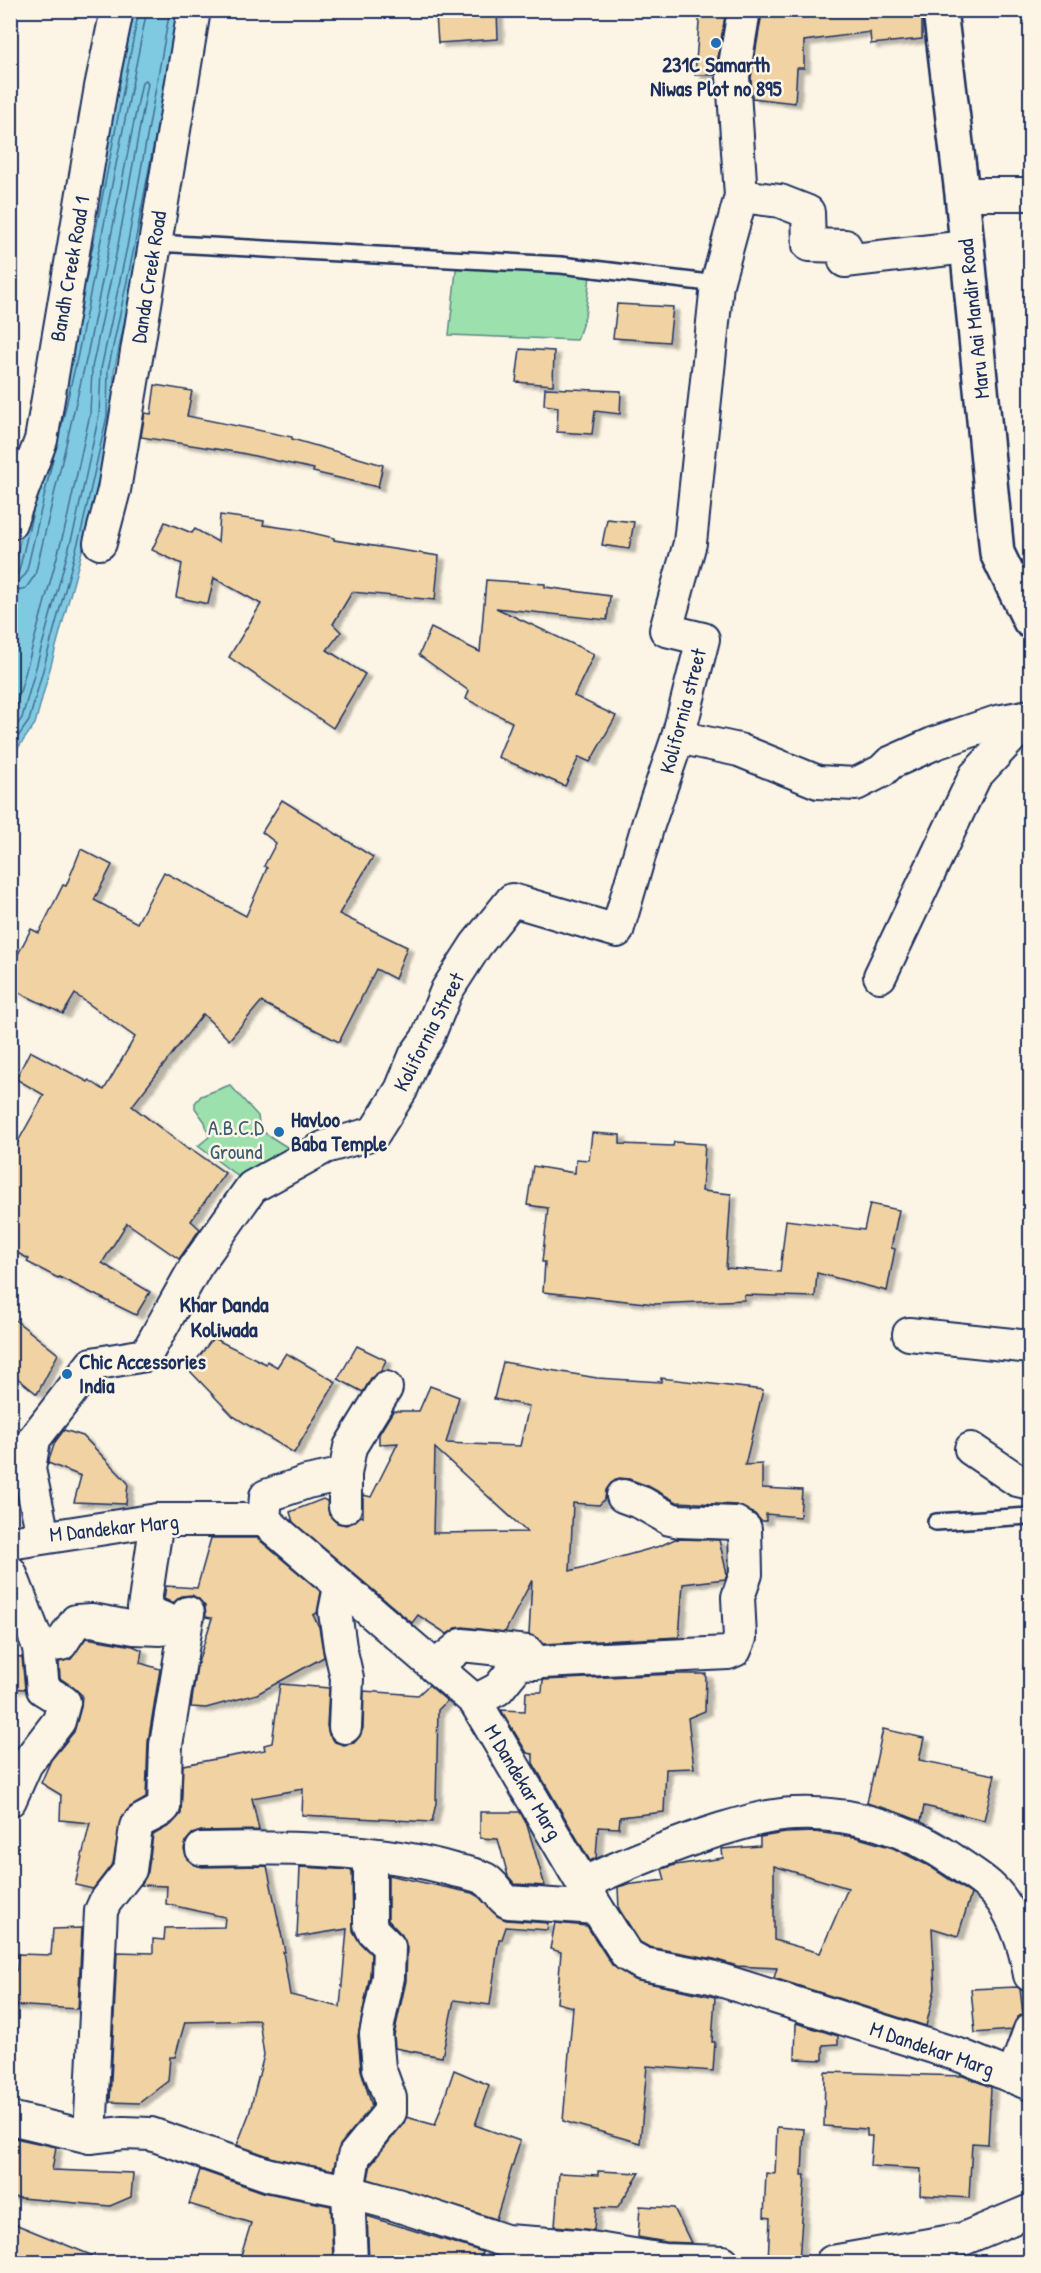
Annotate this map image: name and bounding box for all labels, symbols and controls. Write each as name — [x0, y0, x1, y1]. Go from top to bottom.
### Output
marker: 231C Samarth Niwas Plot no 895 — [709, 36, 723, 50]
place label: 231C Samarth Niwas Plot no 895 — [650, 50, 782, 103]
street label: Bandh Creek Road 1 — [42, 194, 97, 344]
street label: Danda Creek Road — [124, 209, 173, 345]
street label: Maru Aai Mandir Road — [951, 238, 996, 400]
street label: Kolifornia street — [652, 644, 713, 777]
street label: Kolifornia Street — [386, 967, 471, 1096]
place label: Havloo Baba Temple — [291, 1105, 388, 1159]
park label: A.B.C.D Ground — [208, 1113, 264, 1166]
marker: Havloo Baba Temple — [272, 1125, 286, 1139]
district label: Khar Danda Koliwada — [179, 1289, 269, 1344]
place label: Chic Accessories India — [79, 1347, 206, 1400]
marker: Chic Accessories India — [60, 1367, 74, 1381]
street label: M Dandekar Marg — [48, 1506, 180, 1549]
street label: M Dandekar Marg — [478, 1719, 569, 1845]
street label: M Dandekar Marg — [866, 2014, 998, 2083]

